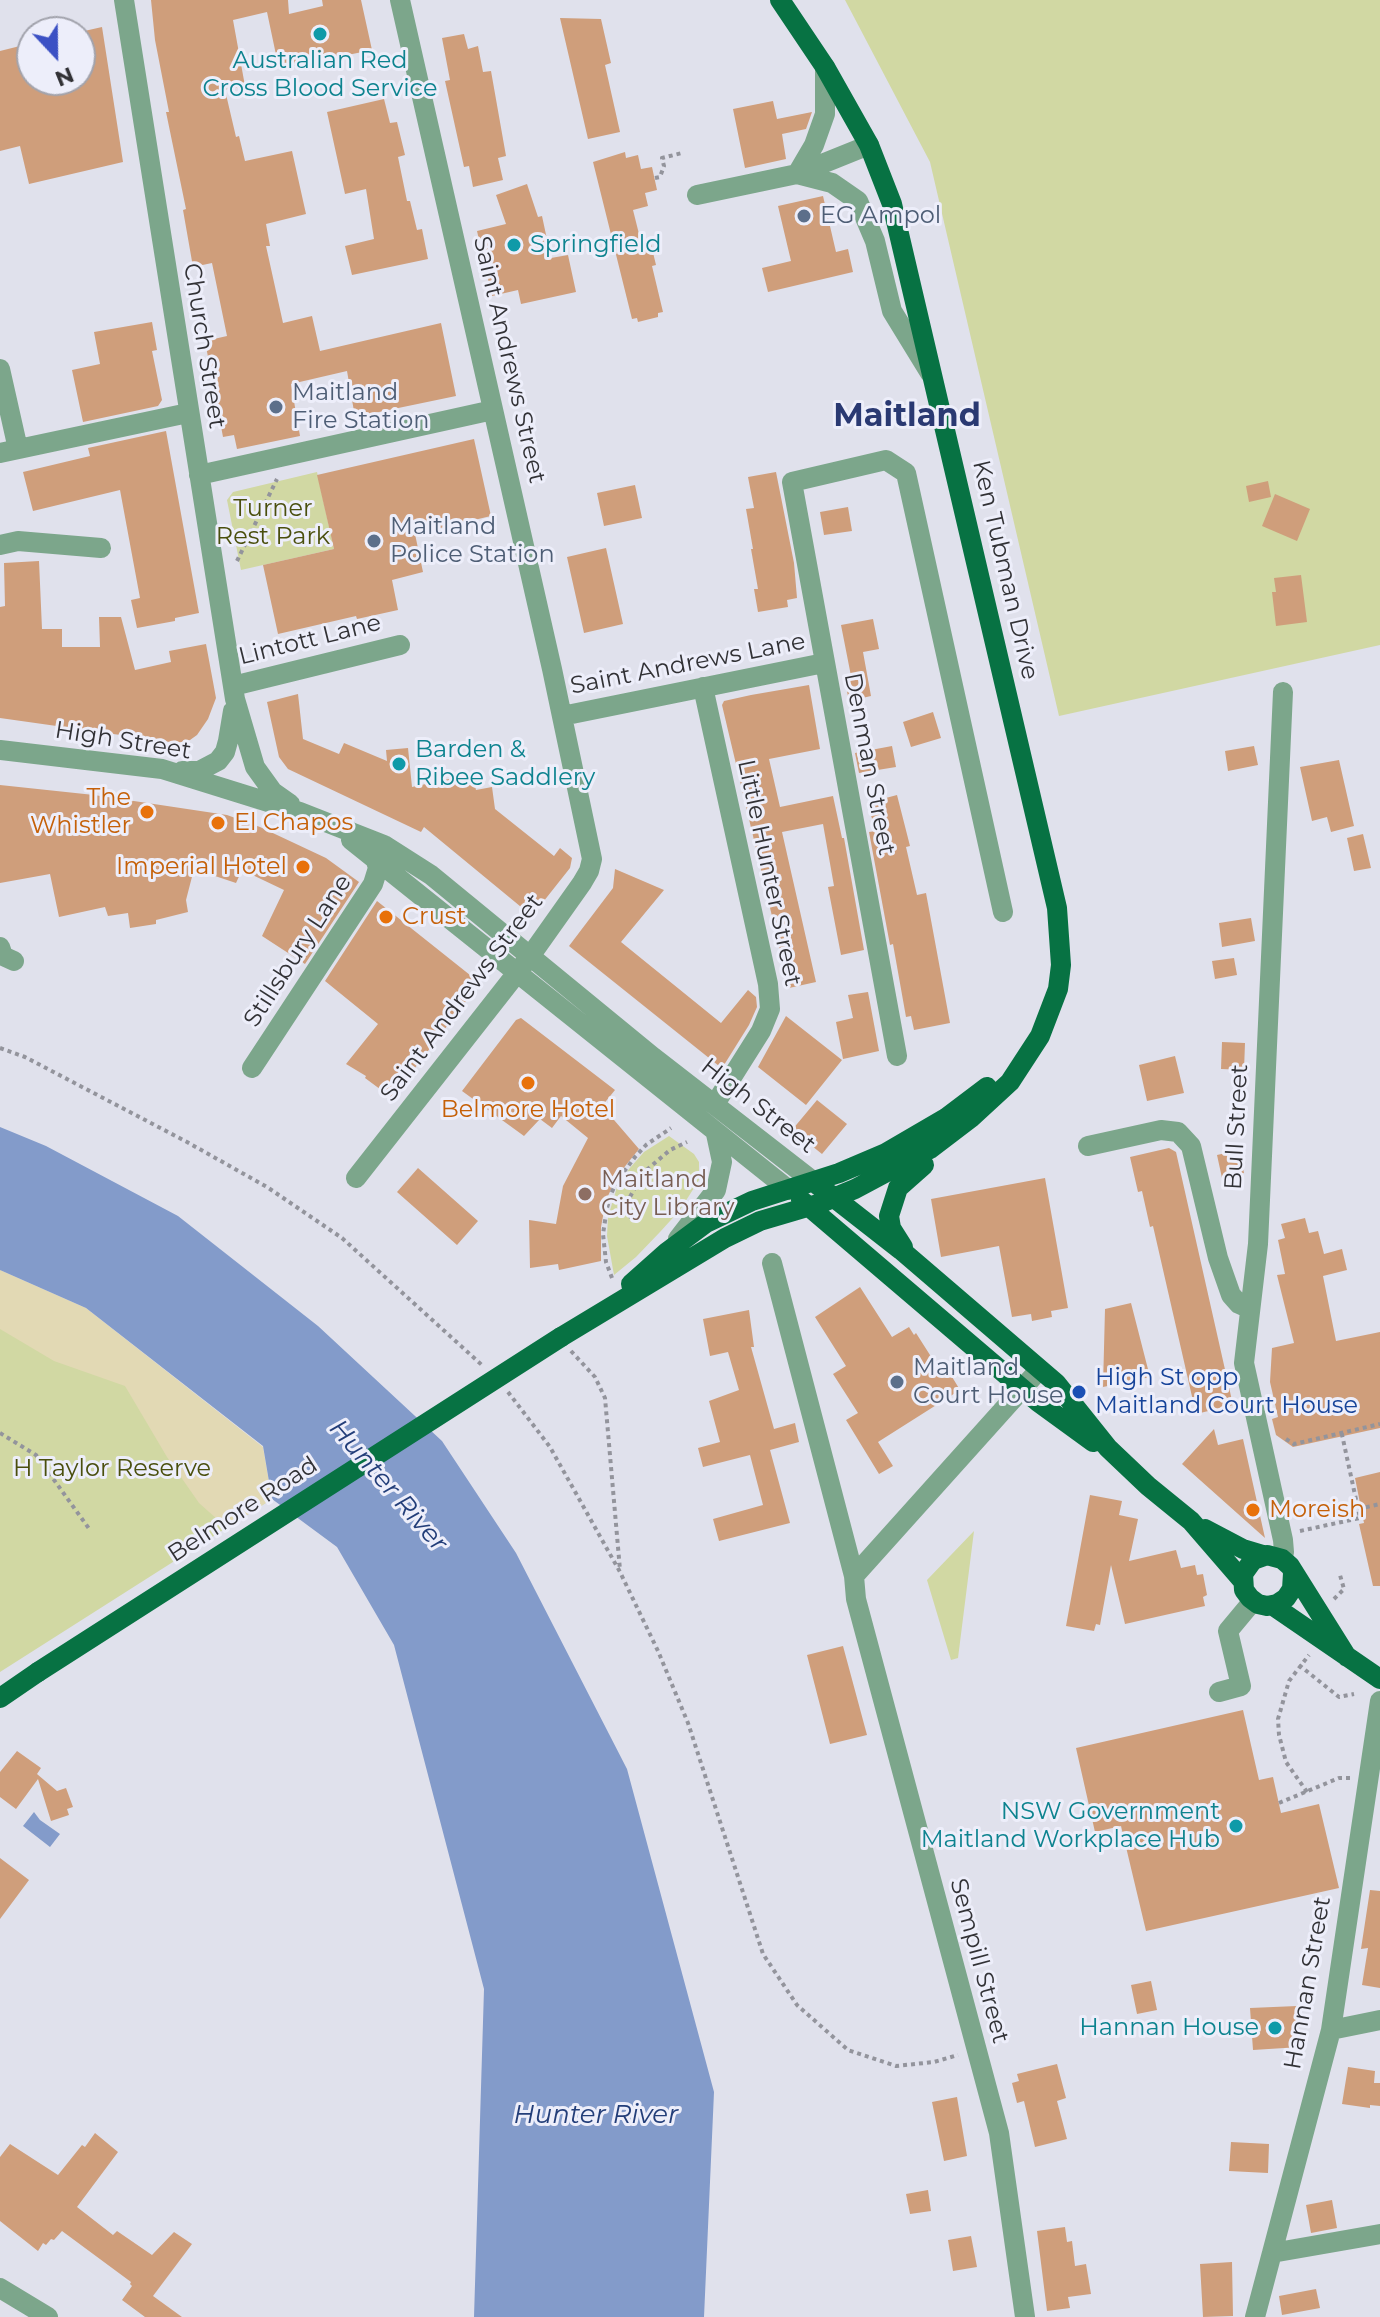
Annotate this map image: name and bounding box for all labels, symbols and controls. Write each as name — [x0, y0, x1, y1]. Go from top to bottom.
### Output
north arrow — [16, 16, 96, 96]
marker: Australian Red Cross Blood Service — [311, 25, 329, 43]
place label: Australian Red Cross Blood Service — [203, 47, 437, 103]
text: N — [51, 61, 78, 93]
place label: EG Ampol — [820, 202, 941, 230]
marker: EG Ampol — [795, 207, 813, 225]
place label: Springfield — [530, 231, 661, 259]
street label: Saint Andrews Street — [467, 234, 551, 486]
marker: Springfield — [505, 236, 523, 254]
street label: Church Street — [177, 261, 231, 431]
place label: Maitland Fire Station — [292, 379, 429, 435]
marker: Maitland Fire Station — [267, 398, 285, 416]
district label: Maitland — [833, 398, 981, 436]
street label: Ken Tubman Drive — [966, 457, 1044, 683]
park label: Turner Rest Park — [216, 495, 330, 551]
place label: Maitland Police Station — [390, 513, 555, 569]
marker: Maitland Police Station — [365, 532, 383, 550]
street label: Lintott Lane — [236, 608, 384, 672]
street label: Saint Andrews Lane — [568, 627, 808, 701]
street label: Denman Street — [837, 670, 901, 858]
street label: High Street — [53, 716, 193, 766]
place label: Barden & Ribee Saddlery — [415, 736, 595, 792]
marker: Barden & Ribee Saddlery — [390, 755, 408, 773]
street label: Little Hunter Street — [731, 757, 807, 989]
place label: The Whistler — [30, 784, 131, 840]
marker: The Whistler — [138, 803, 156, 821]
place label: El Chapos — [234, 809, 353, 837]
marker: El Chapos — [209, 814, 227, 832]
place label: Imperial Hotel — [116, 853, 287, 881]
marker: Imperial Hotel — [294, 858, 312, 876]
street label: Stillsbury Lane — [238, 869, 358, 1033]
street label: Saint Andrews Street — [375, 889, 549, 1107]
place label: Crust — [402, 903, 466, 931]
marker: Crust — [377, 908, 395, 926]
street label: High Street — [695, 1052, 821, 1160]
street label: Bull Street — [1219, 1063, 1255, 1191]
marker: Belmore Hotel — [519, 1074, 537, 1092]
place label: Belmore Hotel — [441, 1096, 615, 1124]
place label: Maitland City Library — [601, 1166, 735, 1222]
marker: Maitland City Library — [576, 1185, 594, 1203]
place label: Maitland Court House — [913, 1354, 1064, 1410]
place label: High St opp Maitland Court House — [1095, 1364, 1358, 1420]
marker: Maitland Court House — [888, 1373, 906, 1391]
marker: High St opp Maitland Court House — [1070, 1383, 1088, 1401]
water label: Hunter River — [322, 1414, 454, 1558]
street label: Belmore Road — [163, 1451, 323, 1569]
park label: H Taylor Reserve — [13, 1455, 211, 1483]
place label: Moreish — [1269, 1496, 1365, 1524]
marker: Moreish — [1244, 1501, 1262, 1519]
place label: NSW Government Maitland Workplace Hub — [921, 1798, 1220, 1854]
marker: NSW Government Maitland Workplace Hub — [1227, 1817, 1245, 1835]
street label: Sempill Street — [943, 1876, 1015, 2046]
street label: Hannan Street — [1279, 1894, 1337, 2072]
place label: Hannan House — [1079, 2014, 1259, 2042]
marker: Hannan House — [1266, 2019, 1284, 2037]
water label: Hunter River — [514, 2099, 678, 2131]

